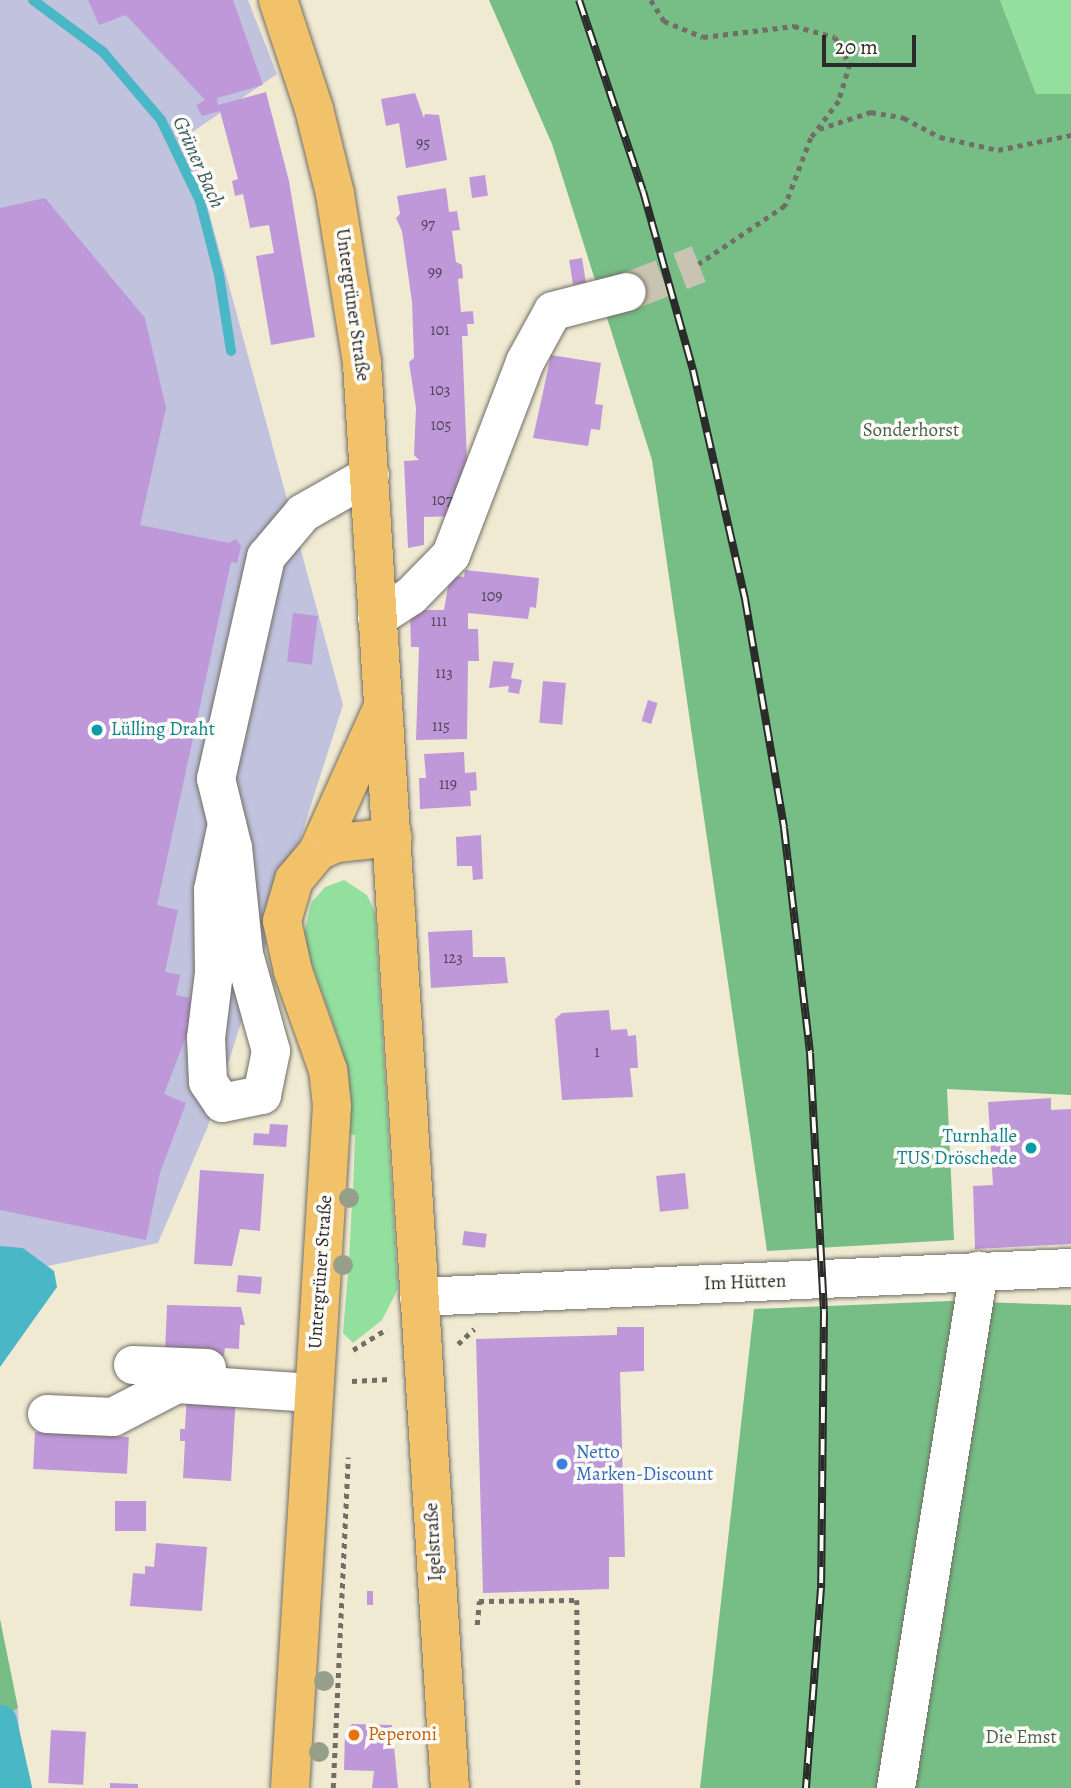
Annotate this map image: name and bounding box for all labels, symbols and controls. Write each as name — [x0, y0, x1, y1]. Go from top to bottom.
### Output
scale bar — [826, 21, 920, 65]
text: 20 m — [835, 33, 878, 61]
water label: Grüner Bach — [167, 112, 231, 212]
house number: 95 — [416, 133, 430, 153]
house number: 97 — [421, 214, 435, 234]
street label: Untergrüner Straße — [330, 227, 374, 383]
house number: 99 — [428, 262, 442, 282]
house number: 101 — [430, 320, 450, 340]
house number: 103 — [430, 380, 450, 400]
house number: 105 — [431, 415, 451, 435]
park label: Sonderhorst — [863, 420, 959, 442]
house number: 107 — [432, 490, 452, 510]
house number: 109 — [481, 586, 503, 606]
house number: 111 — [431, 611, 447, 631]
house number: 113 — [435, 663, 453, 683]
house number: 115 — [432, 716, 450, 736]
place label: Lülling Draht — [111, 719, 215, 741]
marker: Lülling Draht — [89, 722, 105, 738]
house number: 119 — [439, 774, 457, 794]
house number: 123 — [443, 948, 463, 968]
house number: 1 — [594, 1042, 600, 1062]
place label: Turnhalle TUS Dröschede — [897, 1126, 1017, 1170]
marker: Turnhalle TUS Dröschede — [1023, 1140, 1039, 1156]
street label: Untergrüner Straße — [304, 1194, 338, 1350]
street label: Im Hütten — [703, 1270, 787, 1296]
place label: Netto Marken-Discount — [576, 1442, 713, 1486]
marker: Netto Marken-Discount — [554, 1456, 570, 1472]
street label: Igelstraße — [421, 1502, 447, 1582]
place label: Peperoni — [368, 1724, 437, 1746]
marker: Peperoni — [346, 1727, 362, 1743]
park label: Die Emst — [985, 1727, 1057, 1749]

